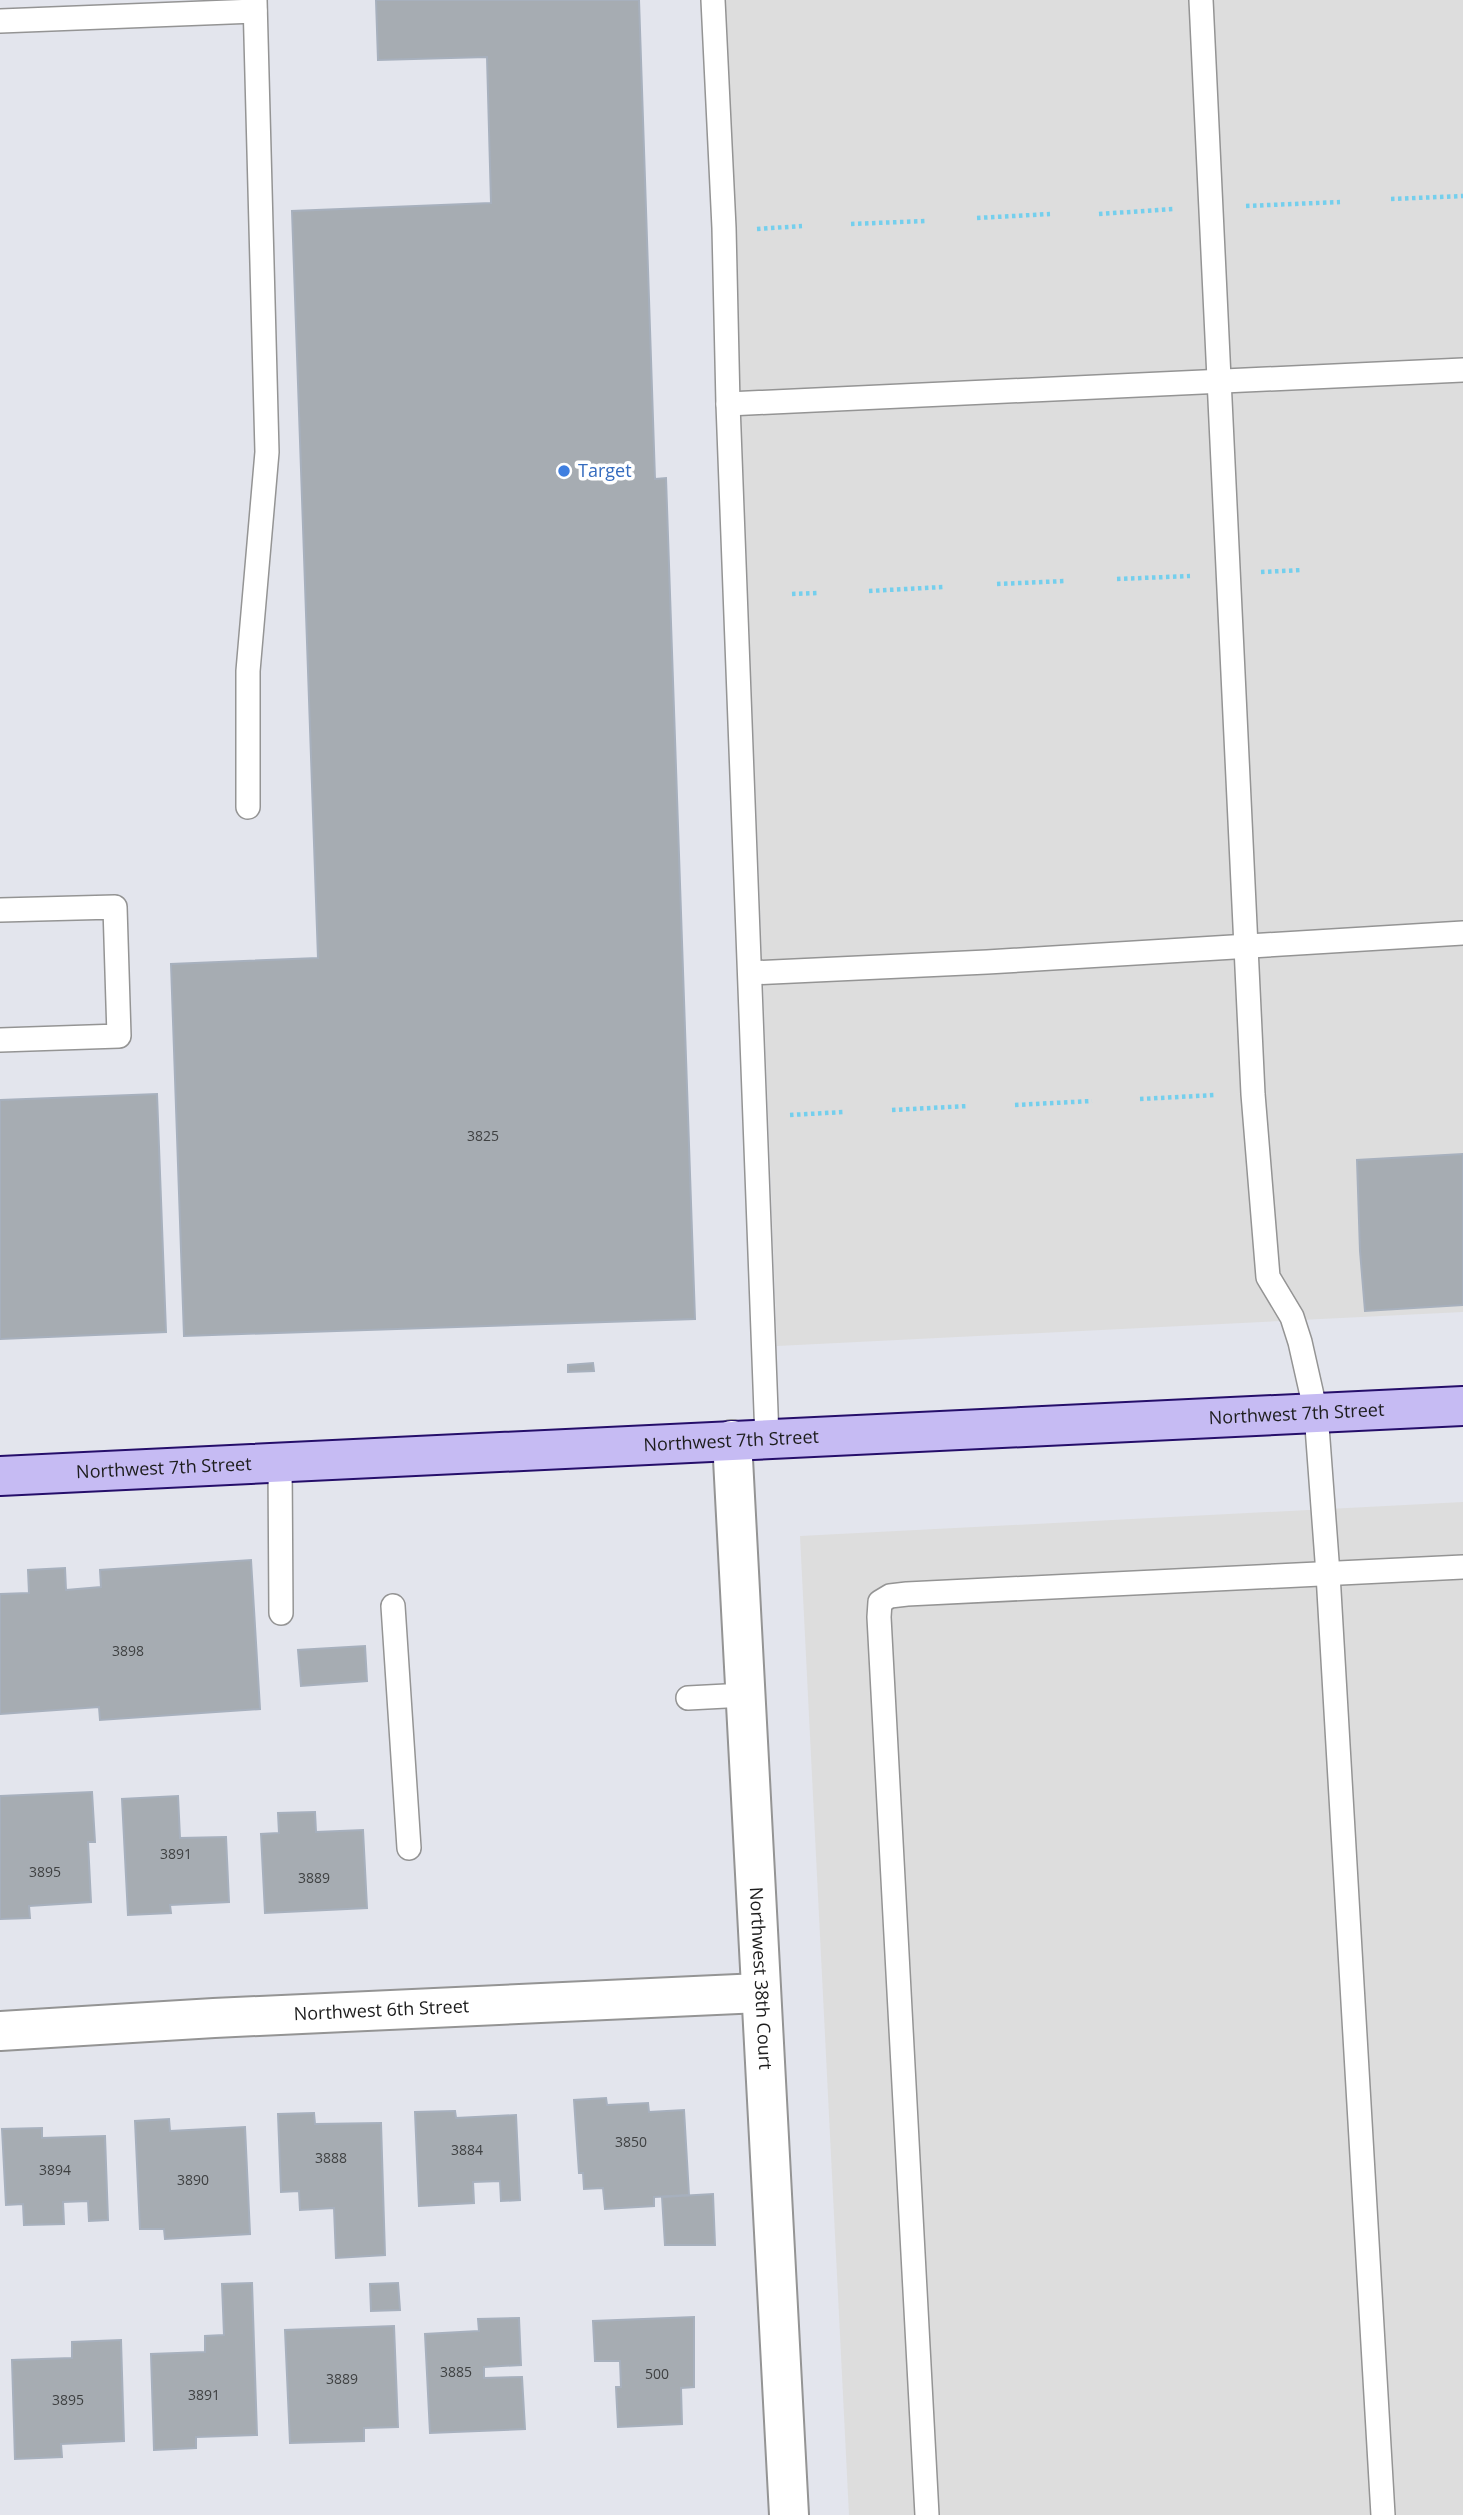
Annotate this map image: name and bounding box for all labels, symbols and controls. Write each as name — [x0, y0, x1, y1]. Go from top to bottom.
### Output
place label: Target — [578, 458, 632, 482]
marker: Target — [556, 463, 572, 479]
house number: 3825 — [467, 1126, 499, 1145]
street label: Northwest 7th Street — [1208, 1397, 1385, 1429]
street label: Northwest 7th Street — [643, 1424, 819, 1456]
street label: Northwest 7th Street — [75, 1451, 252, 1483]
house number: 3898 — [112, 1641, 144, 1660]
house number: 3891 — [160, 1844, 192, 1863]
house number: 3895 — [29, 1862, 61, 1881]
house number: 3889 — [298, 1868, 330, 1887]
street label: Northwest 38th Court — [745, 1886, 778, 2070]
street label: Northwest 6th Street — [293, 1993, 470, 2025]
house number: 3850 — [615, 2132, 647, 2151]
house number: 3884 — [451, 2140, 483, 2159]
house number: 3888 — [315, 2148, 347, 2167]
house number: 3894 — [39, 2160, 71, 2179]
house number: 3890 — [177, 2170, 209, 2189]
house number: 3885 — [440, 2362, 472, 2381]
house number: 500 — [645, 2364, 669, 2383]
house number: 3889 — [326, 2369, 358, 2388]
house number: 3891 — [188, 2385, 220, 2404]
house number: 3895 — [52, 2390, 84, 2409]

